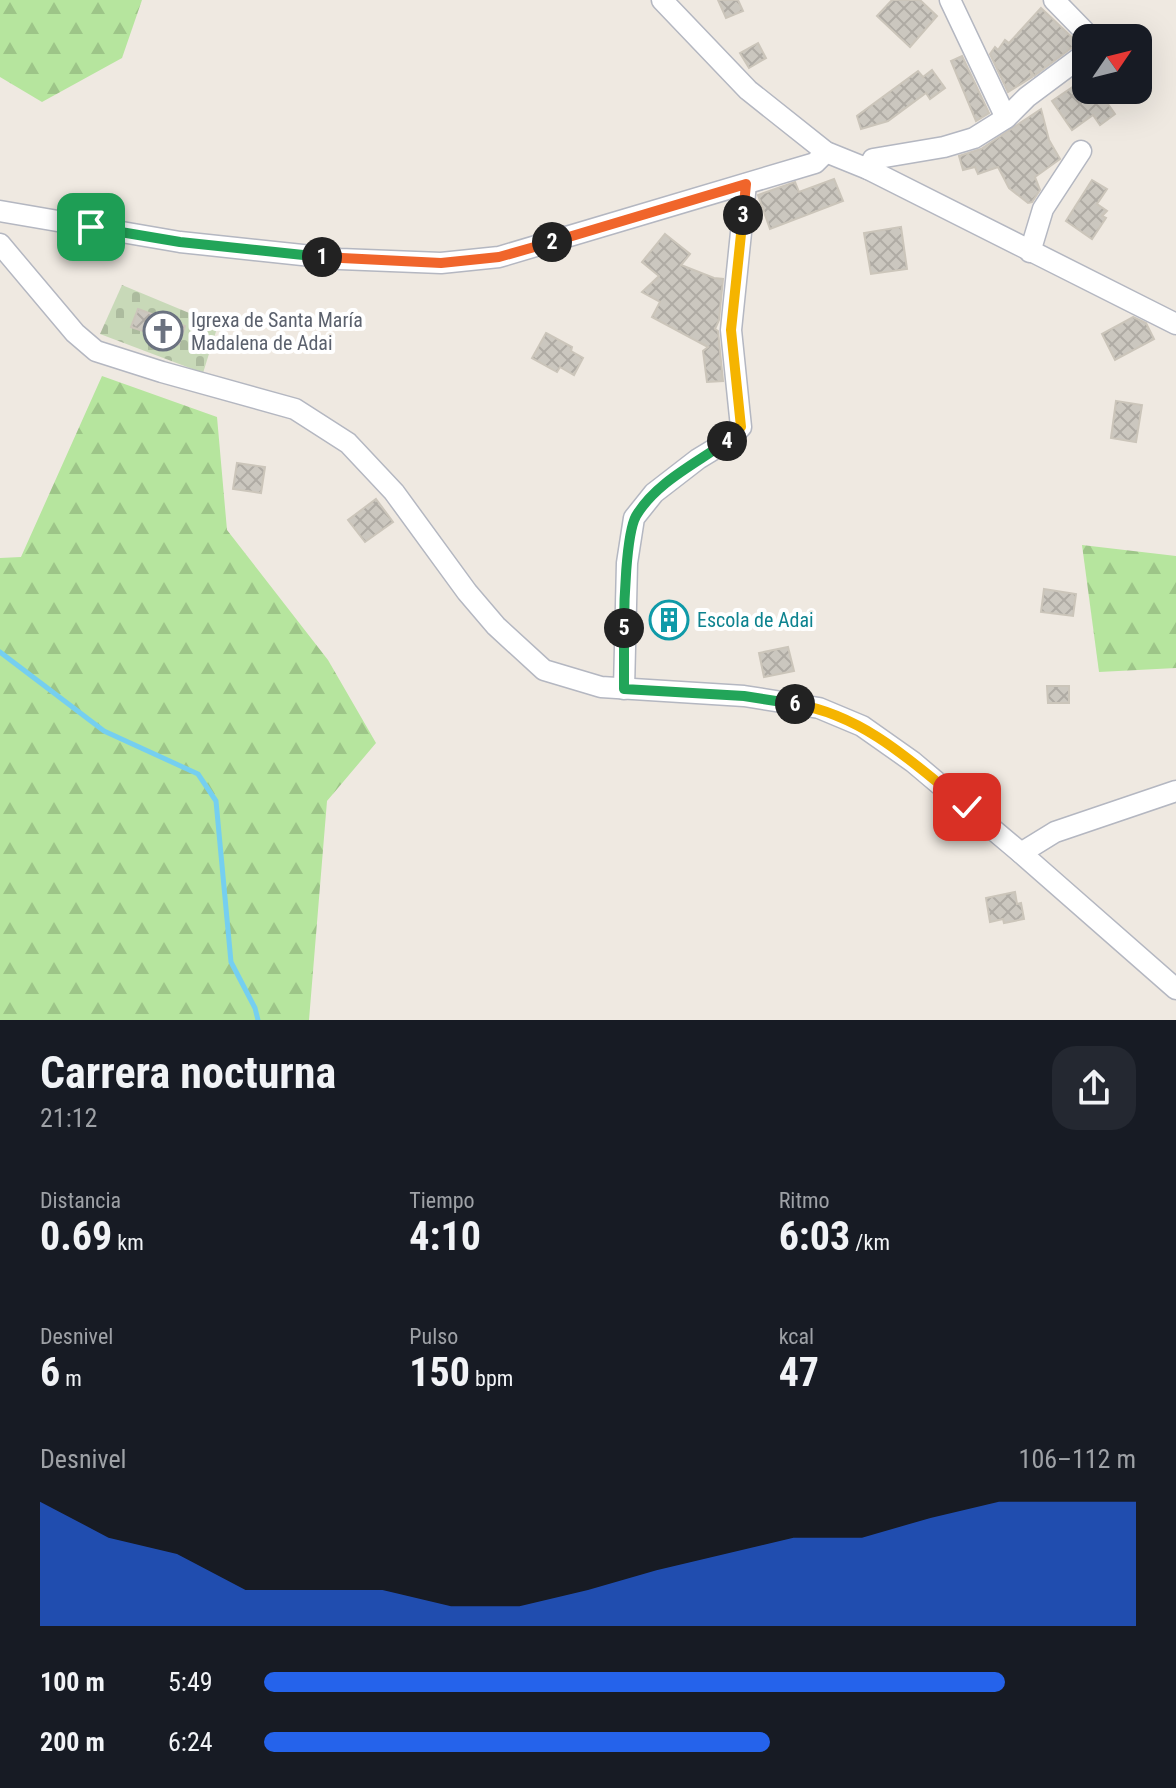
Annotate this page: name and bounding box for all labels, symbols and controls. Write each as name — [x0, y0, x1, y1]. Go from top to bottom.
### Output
north arrow — [1072, 24, 1152, 104]
map controls — [1072, 24, 1152, 104]
pin — [57, 193, 125, 261]
pin: 3 — [723, 195, 763, 235]
text: 3 — [737, 202, 749, 227]
icon: arrive — [69, 205, 113, 249]
pin: 2 — [532, 222, 572, 262]
text: 2 — [546, 229, 558, 254]
pin: 1 — [302, 237, 342, 277]
text: 1 — [316, 244, 328, 269]
place label: Igrexa de Santa María Madalena de Adai — [191, 308, 363, 355]
church icon: Igrexa de Santa María Madalena de Adai — [142, 310, 184, 352]
pin: 4 — [707, 421, 747, 461]
text: 4 — [721, 428, 733, 453]
building icon: Escola de Adai — [648, 599, 690, 641]
pin: 5 — [604, 608, 644, 648]
place label: Escola de Adai — [697, 608, 814, 632]
text: 5 — [618, 615, 630, 640]
pin: 6 — [775, 684, 815, 724]
text: 6 — [789, 691, 801, 716]
pin — [933, 773, 1001, 841]
icon: check — [945, 785, 989, 829]
button: share — [1052, 1046, 1136, 1130]
text: Carrera nocturna — [40, 1047, 336, 1099]
text: 21:12 — [40, 1103, 97, 1133]
text: Distancia — [40, 1188, 121, 1213]
text: Tiempo — [409, 1188, 475, 1213]
text: Ritmo — [779, 1188, 830, 1213]
text: 0.69 — [40, 1213, 112, 1260]
text: 4:10 — [409, 1213, 481, 1260]
text: 6:03 — [779, 1213, 850, 1260]
text: km — [112, 1230, 144, 1255]
text: /km — [850, 1230, 890, 1255]
text: Desnivel — [40, 1324, 113, 1349]
text: Pulso — [409, 1324, 458, 1349]
text: kcal — [779, 1324, 814, 1349]
text: 6 — [40, 1349, 60, 1396]
text: 150 — [409, 1349, 470, 1396]
text: 47 — [779, 1349, 819, 1396]
text: m — [60, 1366, 82, 1391]
text: bpm — [470, 1366, 513, 1391]
text: Desnivel — [40, 1444, 127, 1474]
text: 106–112 m — [1019, 1444, 1136, 1474]
text: 100 m — [40, 1667, 105, 1697]
text: 5:49 — [168, 1667, 213, 1697]
text: 200 m — [40, 1727, 105, 1757]
text: 6:24 — [168, 1727, 213, 1757]

